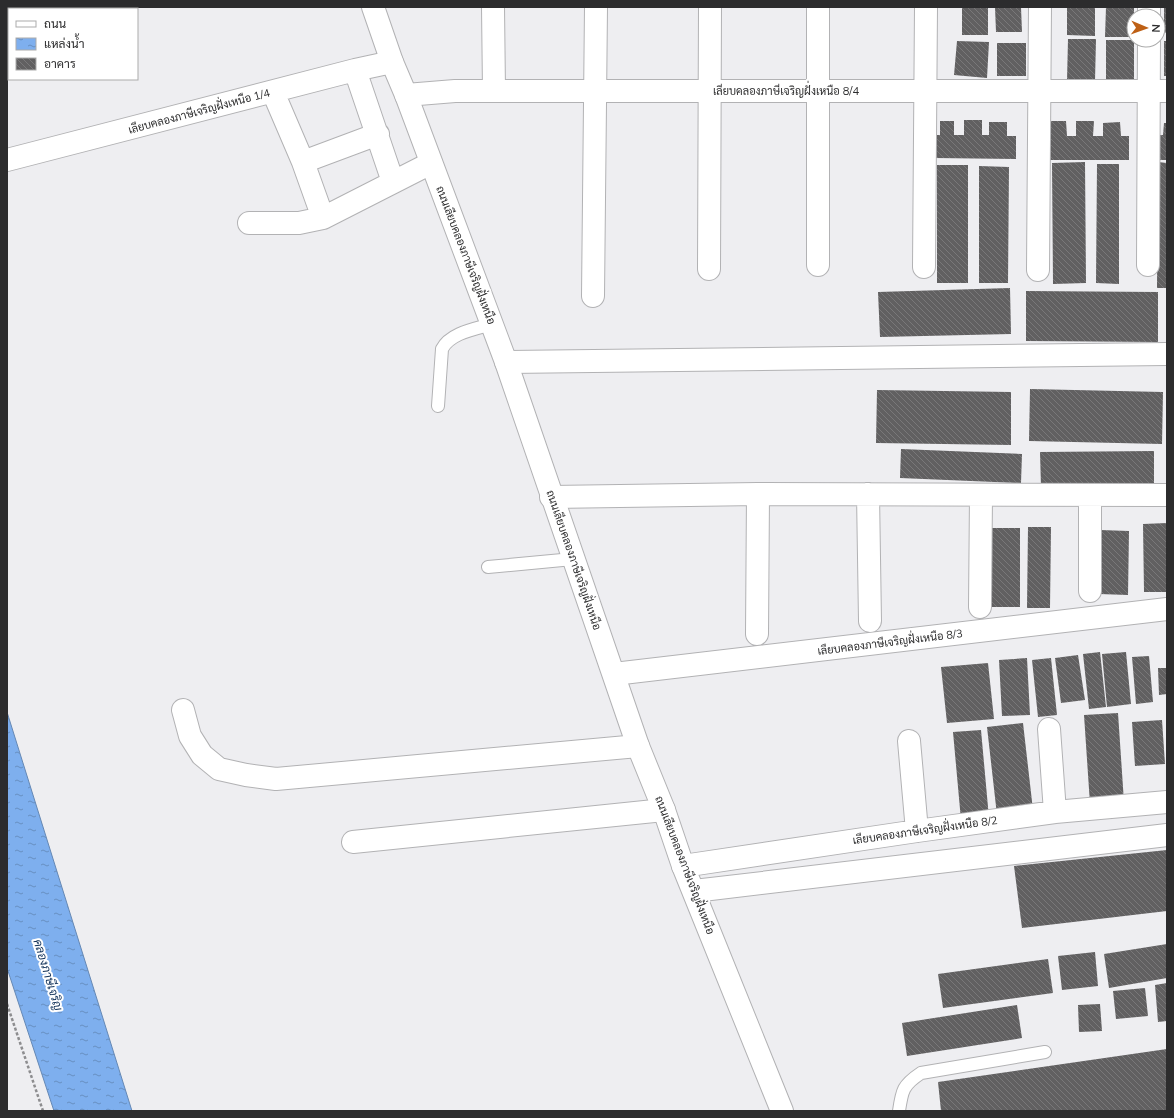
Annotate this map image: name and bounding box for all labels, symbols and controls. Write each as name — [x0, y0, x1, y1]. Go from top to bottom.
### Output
legend — [8, 8, 138, 80]
north arrow — [1126, 8, 1166, 48]
text: ถนน — [44, 16, 67, 31]
text: N — [1149, 24, 1163, 33]
text: แหล่งน้ำ — [44, 33, 84, 51]
text: อาคาร — [44, 56, 76, 71]
street label: เลียบคลองภาษีเจริญฝั่งเหนือ 8/4 — [713, 80, 859, 98]
street label: เลียบคลองภาษีเจริญฝั่งเหนือ 1/4 — [126, 82, 272, 137]
street label: ถนนเลียบคลองภาษีเจริญฝั่งเหนือ — [433, 182, 502, 326]
street label: ถนนเลียบคลองภาษีเจริญฝั่งเหนือ — [543, 487, 608, 632]
street label: เลียบคลองภาษีเจริญฝั่งเหนือ 8/3 — [816, 623, 963, 658]
street label: ถนนเลียบคลองภาษีเจริญฝั่งเหนือ — [652, 792, 721, 936]
street label: เลียบคลองภาษีเจริญฝั่งเหนือ 8/2 — [851, 809, 999, 847]
water label: คลองภาษีเจริญ — [30, 937, 67, 1013]

